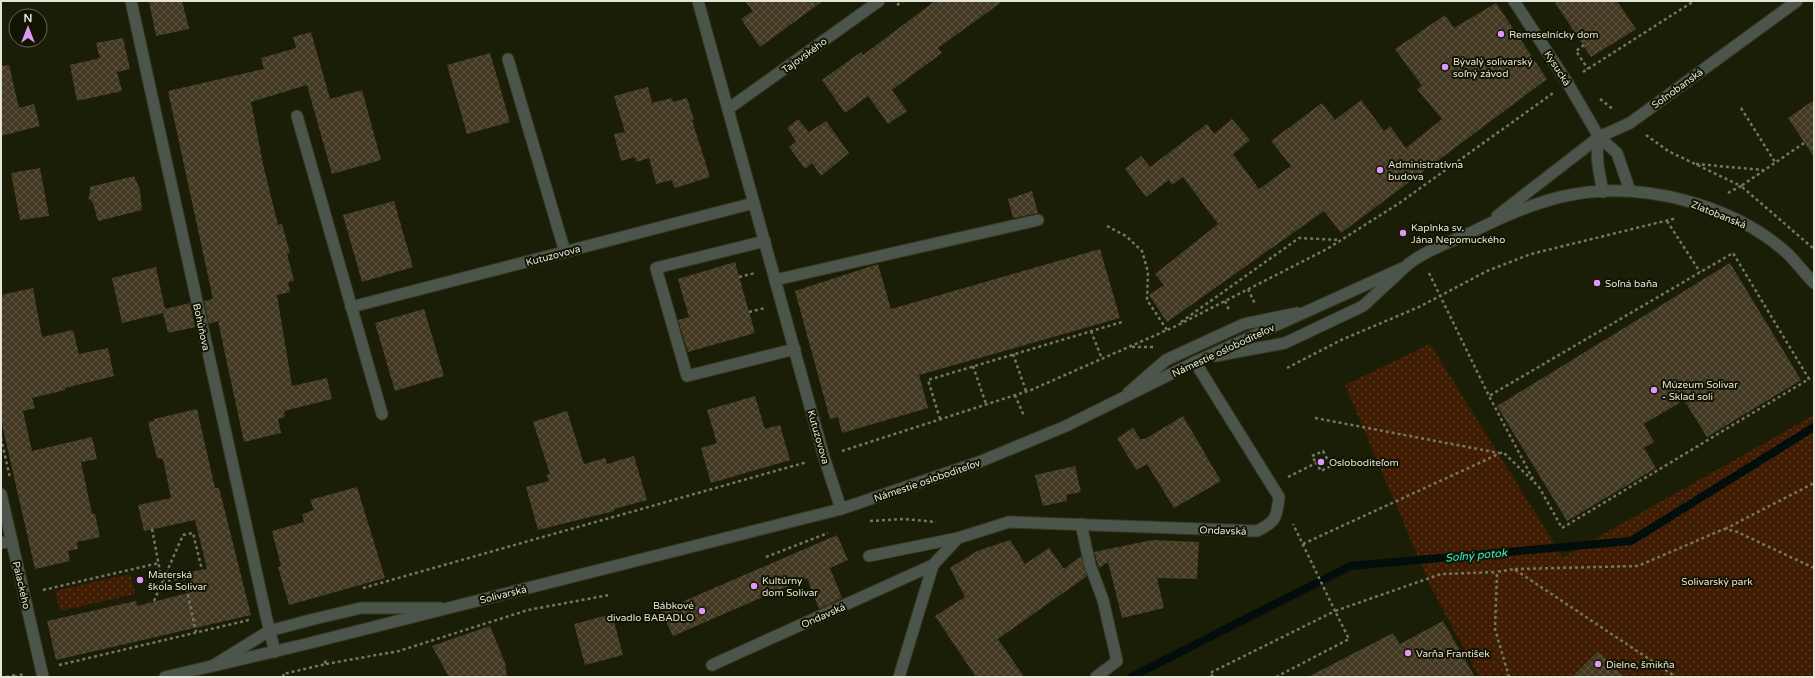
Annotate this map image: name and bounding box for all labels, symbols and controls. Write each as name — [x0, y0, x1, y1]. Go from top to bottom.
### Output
north arrow — [8, 8, 48, 48]
text: N — [24, 12, 32, 25]
marker: Remeselnícky dom — [1496, 29, 1506, 39]
place label: Remeselnícky dom — [1509, 29, 1598, 41]
street label: Tajovského — [780, 35, 829, 76]
street label: Kysucká — [1541, 49, 1573, 88]
place label: Bývalý solivarský soľný závod — [1453, 56, 1533, 80]
marker: Bývalý solivarský soľný závod — [1440, 62, 1450, 72]
street label: Soľnobanská — [1650, 66, 1706, 112]
place label: Administratívna budova — [1388, 159, 1463, 183]
marker: Administratívna budova — [1375, 165, 1385, 175]
street label: Zlatobanská — [1689, 199, 1748, 231]
place label: Kaplnka sv. Jána Nepomuckého — [1411, 222, 1505, 246]
marker: Kaplnka sv. Jána Nepomuckého — [1398, 228, 1408, 238]
street label: Kutuzovova — [525, 243, 582, 269]
marker: Soľná baňa — [1592, 278, 1602, 288]
place label: Soľná baňa — [1605, 278, 1658, 290]
street label: Bohúňova — [190, 302, 212, 352]
street label: Námestie osloboditeľov — [1170, 322, 1277, 380]
place label: Múzeum Solivar - Sklad soli — [1662, 379, 1738, 403]
marker: Múzeum Solivar - Sklad soli — [1649, 385, 1659, 395]
street label: Kutuzovova — [805, 409, 831, 466]
street label: Námestie osloboditeľov — [873, 457, 983, 505]
marker: Osloboditeľom — [1316, 457, 1326, 467]
place label: Osloboditeľom — [1329, 457, 1399, 469]
street label: Ondavská — [1199, 524, 1247, 538]
water label: Soľný potok — [1445, 546, 1508, 565]
street label: Palackého — [10, 560, 32, 610]
place label: Materská škola Solivar — [148, 569, 207, 593]
marker: Materská škola Solivar — [135, 575, 145, 585]
place label: Kultúrny dom Solivar — [762, 575, 818, 599]
park label: Solivarský park — [1681, 576, 1753, 588]
marker: Kultúrny dom Solivar — [749, 581, 759, 591]
street label: Solivarská — [479, 583, 528, 607]
place label: Bábkové divadlo BABADLO — [607, 600, 694, 624]
street label: Ondavská — [799, 601, 847, 631]
marker: Bábkové divadlo BABADLO — [697, 606, 707, 616]
marker: Varňa František — [1403, 648, 1413, 658]
place label: Varňa František — [1416, 648, 1490, 660]
marker: Dielne, šmikňa — [1593, 659, 1603, 669]
place label: Dielne, šmikňa — [1606, 659, 1675, 671]

